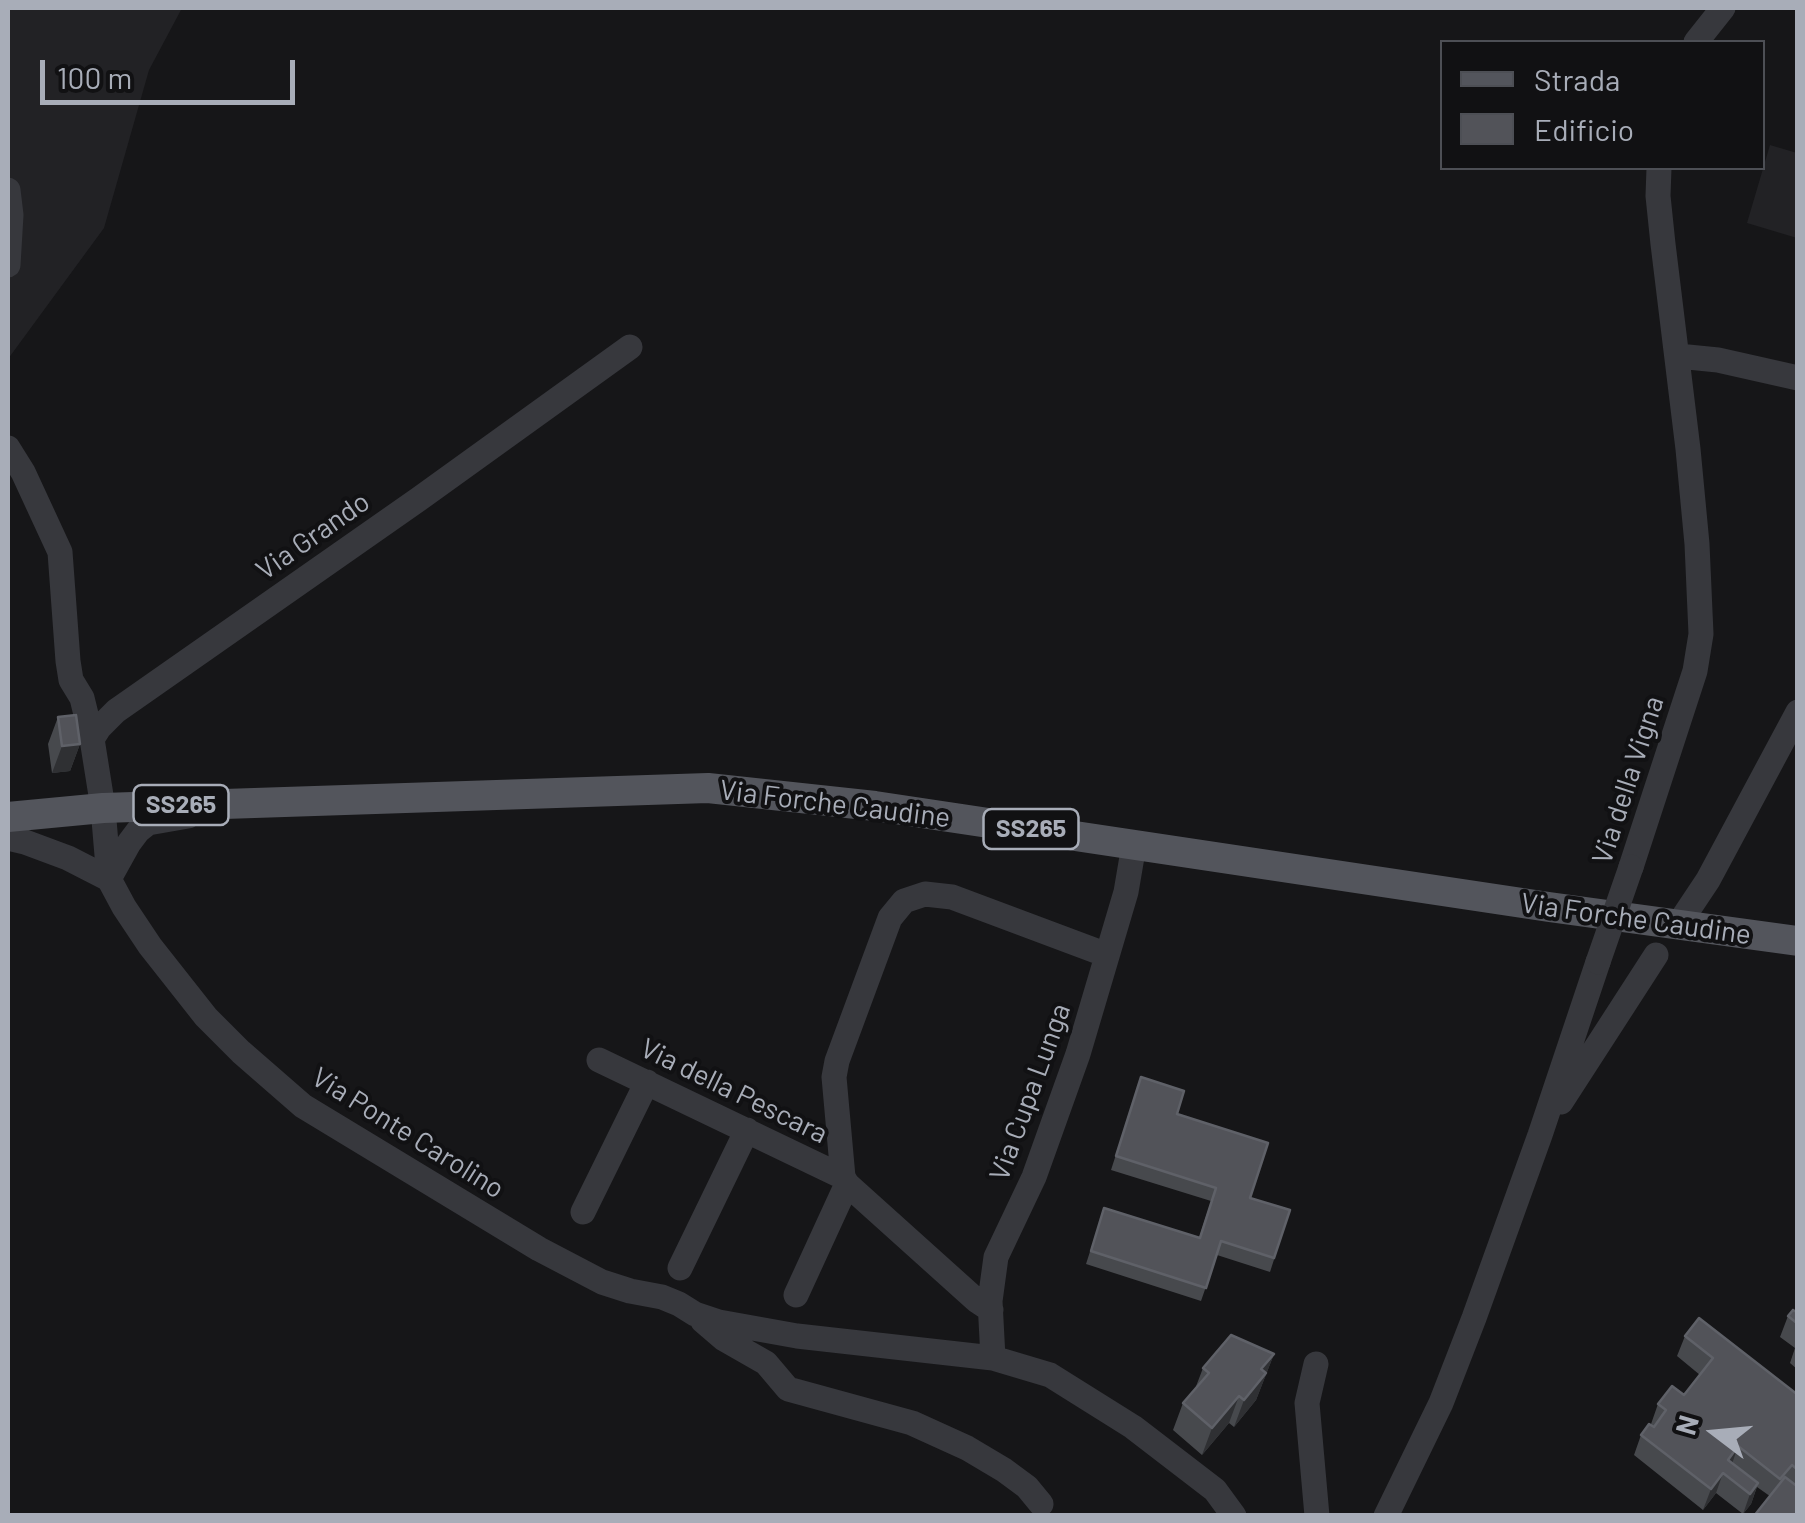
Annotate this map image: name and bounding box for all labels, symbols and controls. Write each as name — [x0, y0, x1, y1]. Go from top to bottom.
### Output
scale bar — [45, 40, 300, 102]
legend — [1440, 40, 1765, 170]
text: 100 m — [57, 59, 132, 95]
text: Strada — [1534, 61, 1620, 97]
text: Edificio — [1534, 111, 1634, 147]
street label: Via Grando — [250, 485, 376, 587]
street label: Via della Vigna — [1585, 692, 1671, 868]
street label: Via Forche Caudine — [718, 773, 952, 835]
road number: SS265 — [134, 785, 228, 825]
road number: SS265 — [984, 809, 1078, 849]
street label: Via Forche Caudine — [1519, 886, 1753, 952]
street label: Via Cupa Lunga — [982, 999, 1078, 1185]
street label: Via della Pescara — [635, 1031, 833, 1151]
street label: Via Ponte Carolino — [306, 1060, 510, 1206]
north arrow — [1665, 1383, 1765, 1483]
text: N — [1667, 1411, 1705, 1438]

